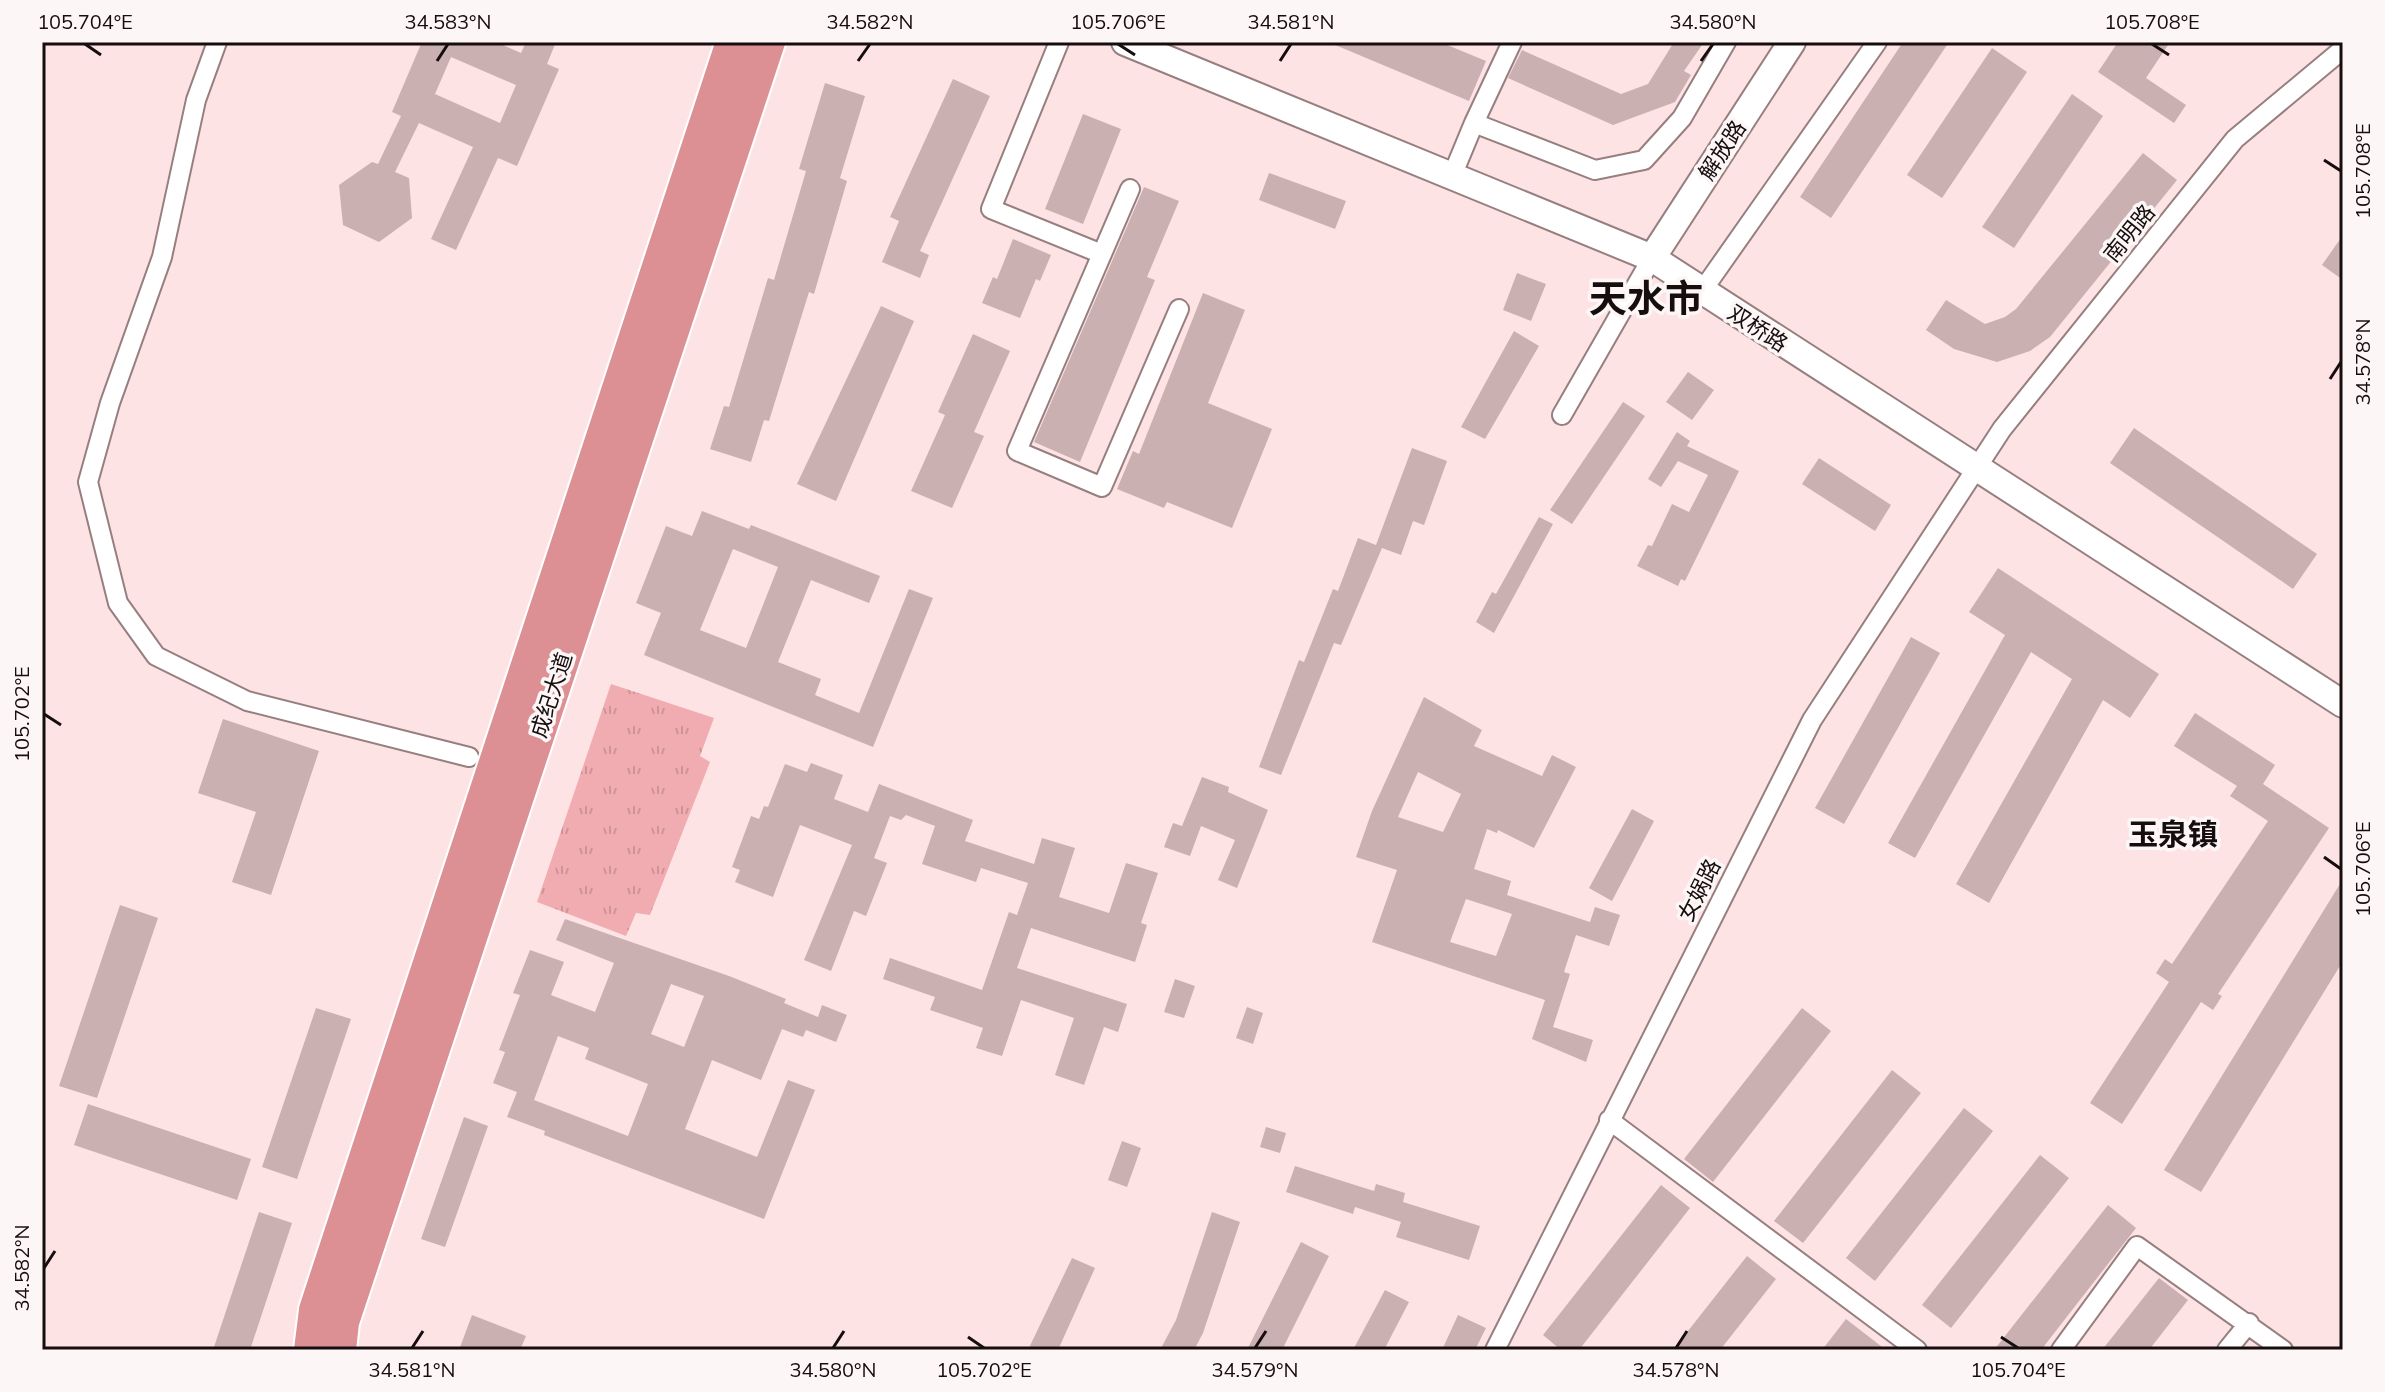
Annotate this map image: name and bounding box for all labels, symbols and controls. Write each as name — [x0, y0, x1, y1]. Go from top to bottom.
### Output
text: 105.704°E — [37, 9, 133, 34]
text: 34.583°N — [405, 9, 491, 34]
text: 34.582°N — [827, 9, 913, 34]
text: 105.706°E — [1070, 9, 1166, 34]
text: 34.581°N — [1248, 9, 1334, 34]
text: 34.580°N — [1670, 9, 1756, 34]
text: 105.708°E — [2104, 9, 2200, 34]
street label: 解放路 — [1692, 115, 1752, 185]
text: 105.708°E — [2350, 123, 2375, 219]
street label: 南明路 — [2097, 199, 2161, 267]
district label: 天水市 — [1589, 274, 1703, 322]
street label: 双桥路 — [1723, 298, 1793, 358]
text: 34.578°N — [2350, 319, 2375, 405]
street label: 成纪大道 — [524, 649, 578, 741]
text: 105.702°E — [9, 666, 34, 762]
district label: 玉泉镇 — [2128, 815, 2218, 853]
text: 105.706°E — [2350, 821, 2375, 917]
street label: 女娲路 — [1672, 854, 1726, 926]
text: 34.582°N — [9, 1225, 34, 1311]
text: 34.581°N — [369, 1357, 455, 1382]
text: 34.580°N — [790, 1357, 876, 1382]
text: 105.702°E — [936, 1357, 1032, 1382]
text: 34.579°N — [1212, 1357, 1298, 1382]
text: 34.578°N — [1633, 1357, 1719, 1382]
text: 105.704°E — [1970, 1357, 2066, 1382]

